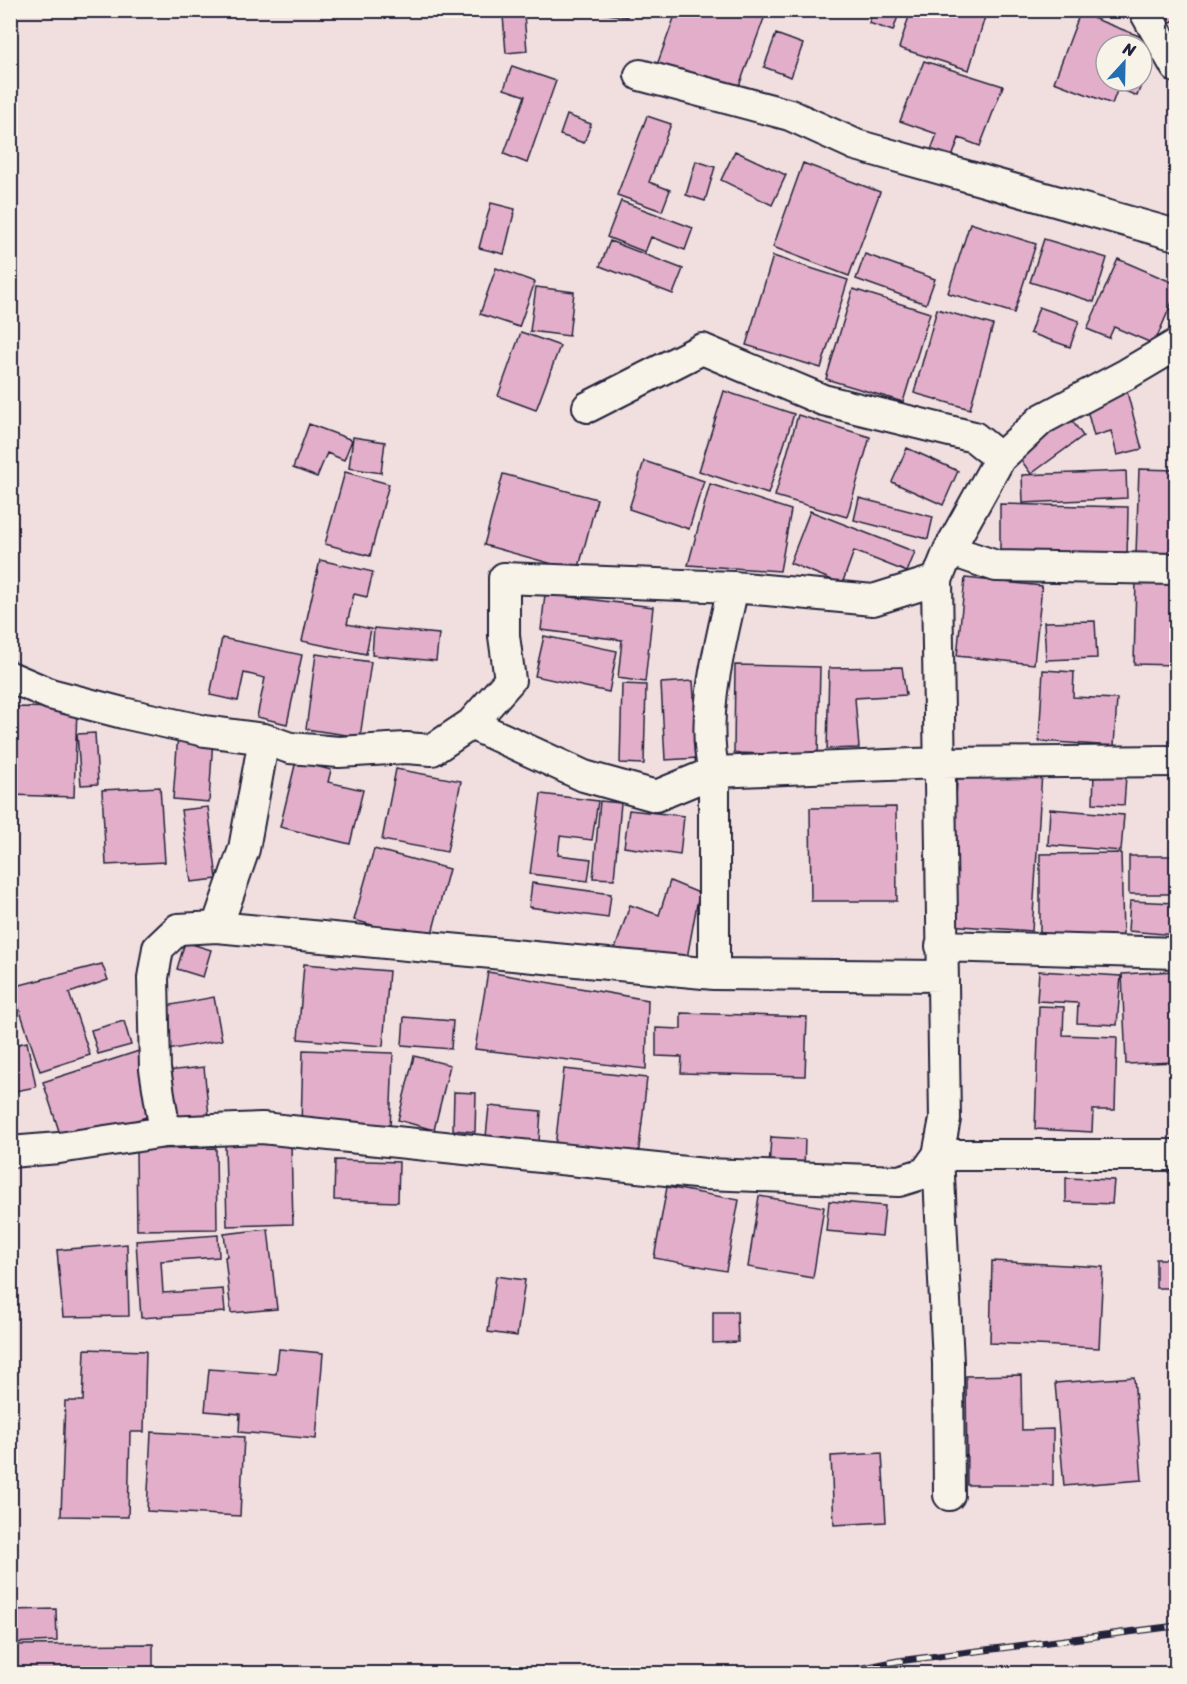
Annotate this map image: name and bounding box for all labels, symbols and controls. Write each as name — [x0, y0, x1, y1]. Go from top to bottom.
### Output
north arrow — [1094, 33, 1154, 93]
text: N — [1118, 34, 1141, 65]

